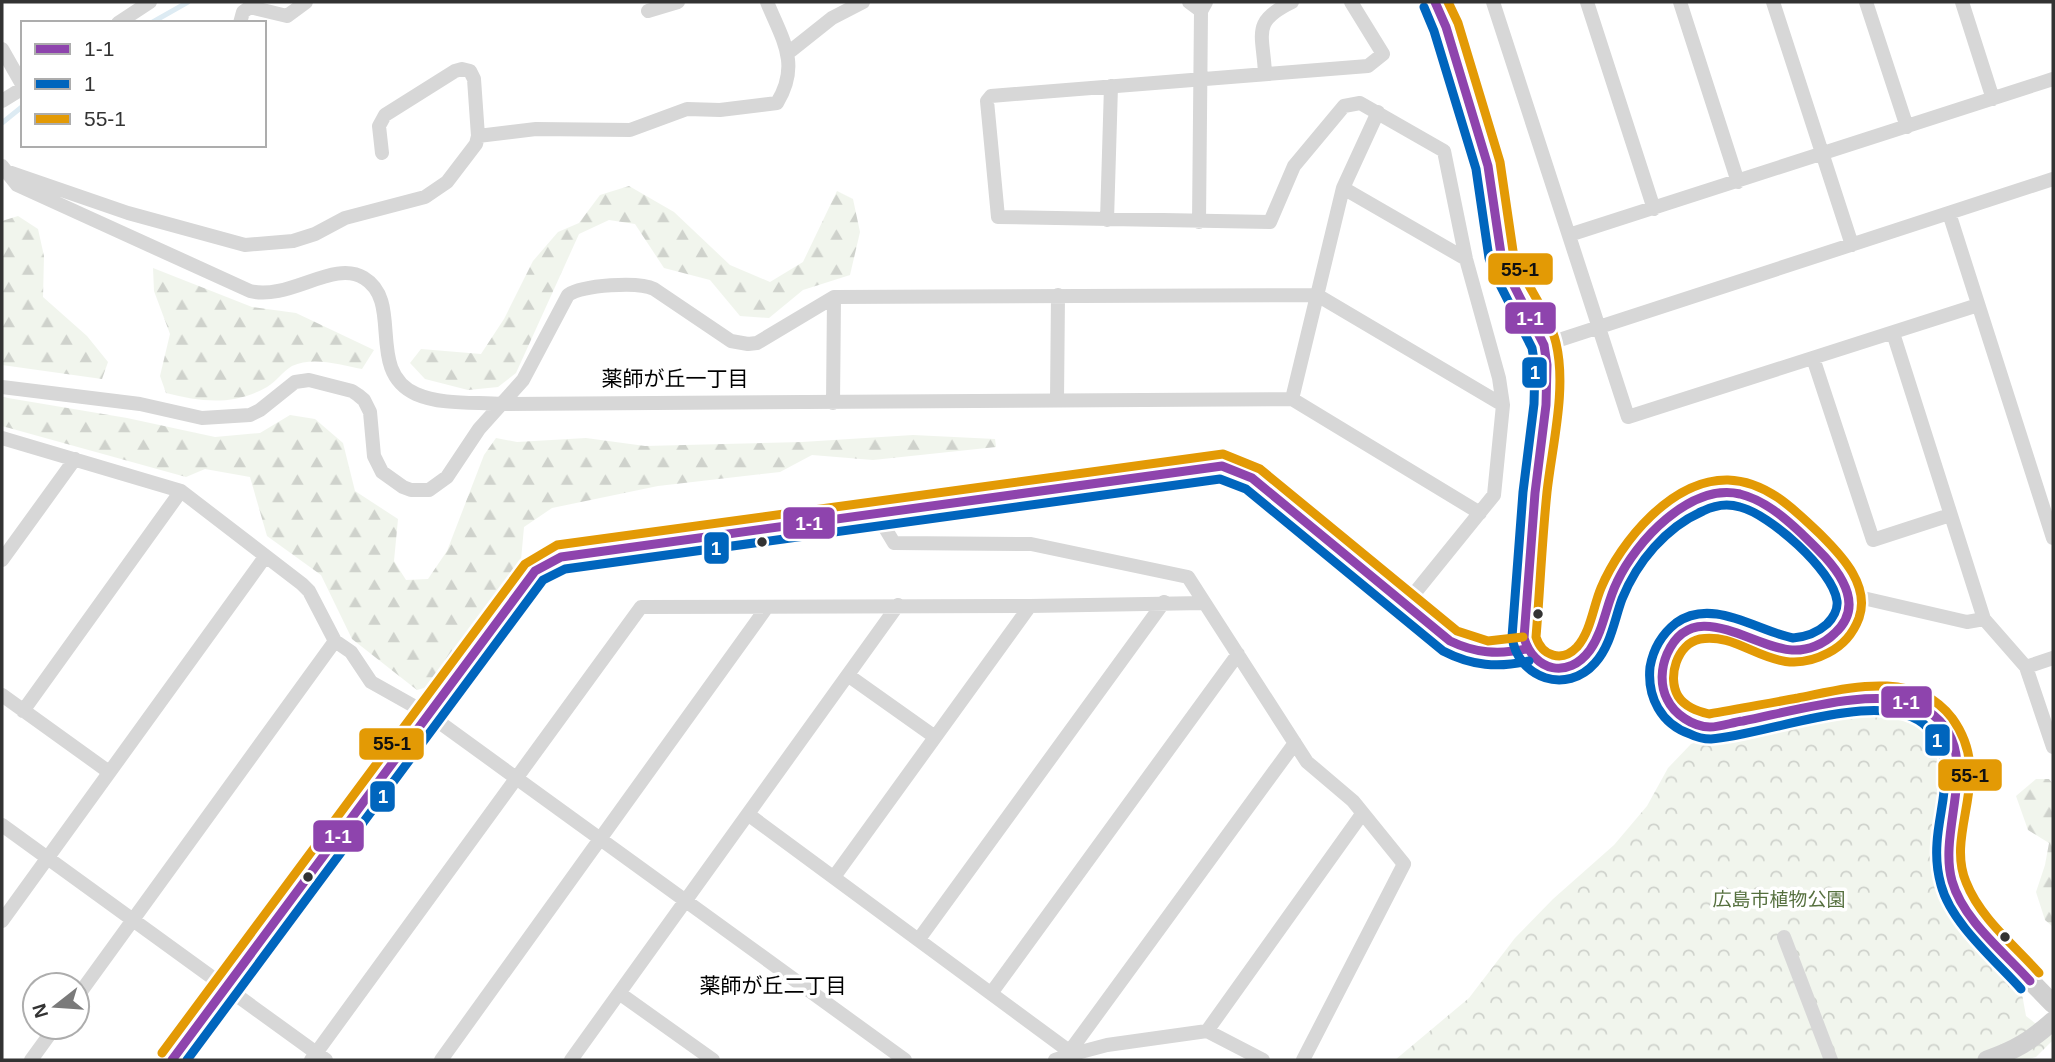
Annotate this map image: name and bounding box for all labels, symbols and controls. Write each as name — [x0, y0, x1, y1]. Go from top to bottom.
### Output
legend — [21, 21, 266, 147]
text: 1-1 — [84, 37, 114, 60]
text: 1 — [84, 72, 96, 95]
text: 55-1 — [84, 107, 126, 130]
line badge: 55-1 — [1487, 252, 1554, 286]
text: 55-1 — [1501, 259, 1539, 280]
line badge: 1-1 — [1504, 301, 1557, 335]
text: 1-1 — [1516, 308, 1544, 329]
line badge: 1 — [1521, 356, 1548, 389]
text: 1 — [1530, 362, 1541, 383]
district label: 薬師が丘一丁目 — [602, 367, 749, 390]
line badge: 1-1 — [782, 506, 836, 540]
text: 1-1 — [795, 513, 823, 534]
line badge: 1 — [703, 531, 730, 565]
unlabelled marker — [755, 535, 769, 549]
text: 1 — [711, 538, 722, 559]
unlabelled marker — [1531, 607, 1545, 621]
line badge: 1-1 — [1880, 685, 1933, 719]
text: 1-1 — [1892, 692, 1920, 713]
line badge: 1 — [1924, 723, 1951, 757]
line badge: 55-1 — [358, 727, 425, 761]
text: 1 — [1932, 730, 1943, 751]
text: 55-1 — [373, 733, 411, 754]
line badge: 55-1 — [1937, 758, 2003, 792]
text: 55-1 — [1951, 765, 1989, 786]
line badge: 1 — [369, 780, 396, 813]
text: 1 — [378, 786, 389, 807]
line badge: 1-1 — [312, 819, 365, 853]
text: 1-1 — [324, 826, 352, 847]
unlabelled marker — [301, 870, 315, 884]
park label: 広島市植物公園 — [1712, 889, 1846, 910]
unlabelled marker — [1998, 930, 2012, 944]
north arrow — [21, 971, 91, 1041]
district label: 薬師が丘二丁目 — [700, 974, 847, 997]
text: N — [28, 1001, 52, 1020]

